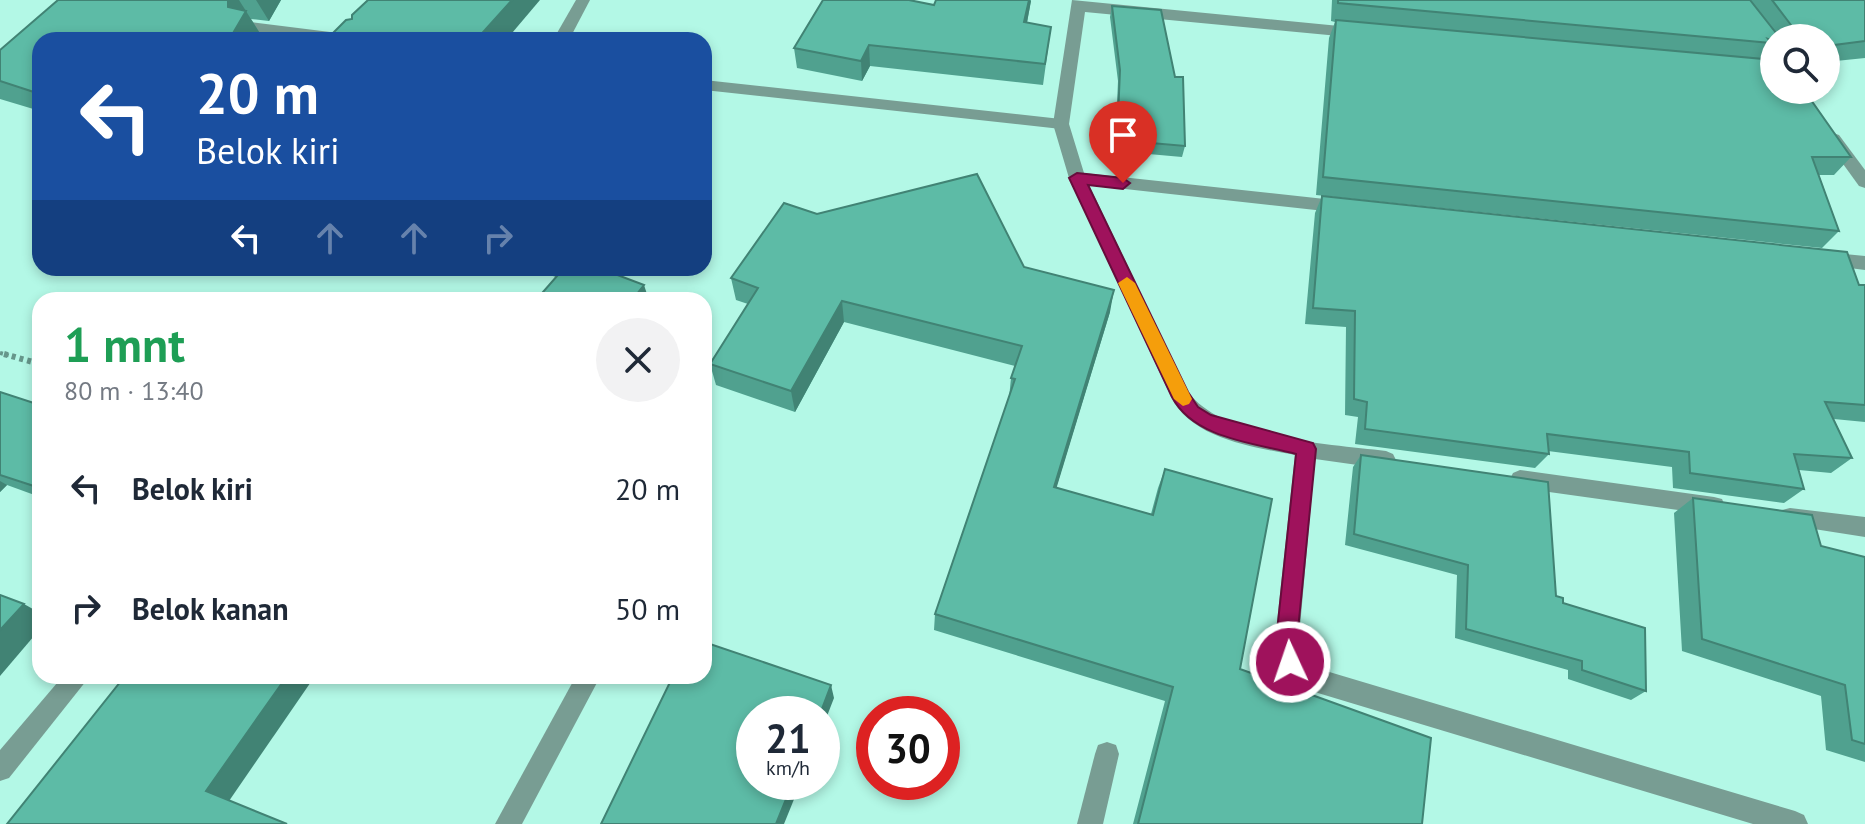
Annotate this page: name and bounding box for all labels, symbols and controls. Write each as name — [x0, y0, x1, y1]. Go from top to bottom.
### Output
map controls — [1760, 24, 1840, 104]
button: search — [1760, 24, 1840, 104]
text: 20 m — [196, 57, 319, 129]
icon: left — [64, 64, 168, 168]
pin — [1089, 101, 1157, 183]
icon: arrive — [1101, 113, 1145, 157]
text: Belok kiri — [196, 127, 340, 174]
icon: left — [224, 216, 268, 260]
icon: ahead — [308, 216, 352, 260]
icon: ahead — [392, 216, 436, 260]
icon: right — [476, 216, 520, 260]
text: 1 mnt — [64, 313, 185, 375]
button: close — [596, 318, 680, 402]
text: 80 m · 13:40 — [64, 374, 204, 407]
icon: left — [64, 466, 108, 510]
text: Belok kiri — [132, 469, 253, 508]
text: 20 m — [615, 469, 680, 508]
icon: right — [64, 586, 108, 630]
text: Belok kanan — [132, 589, 289, 628]
text: 50 m — [615, 589, 680, 628]
position arrow — [1248, 620, 1332, 704]
speed limit sign: 30 — [856, 696, 960, 800]
text: 21 — [765, 712, 811, 764]
text: km/h — [766, 755, 810, 781]

